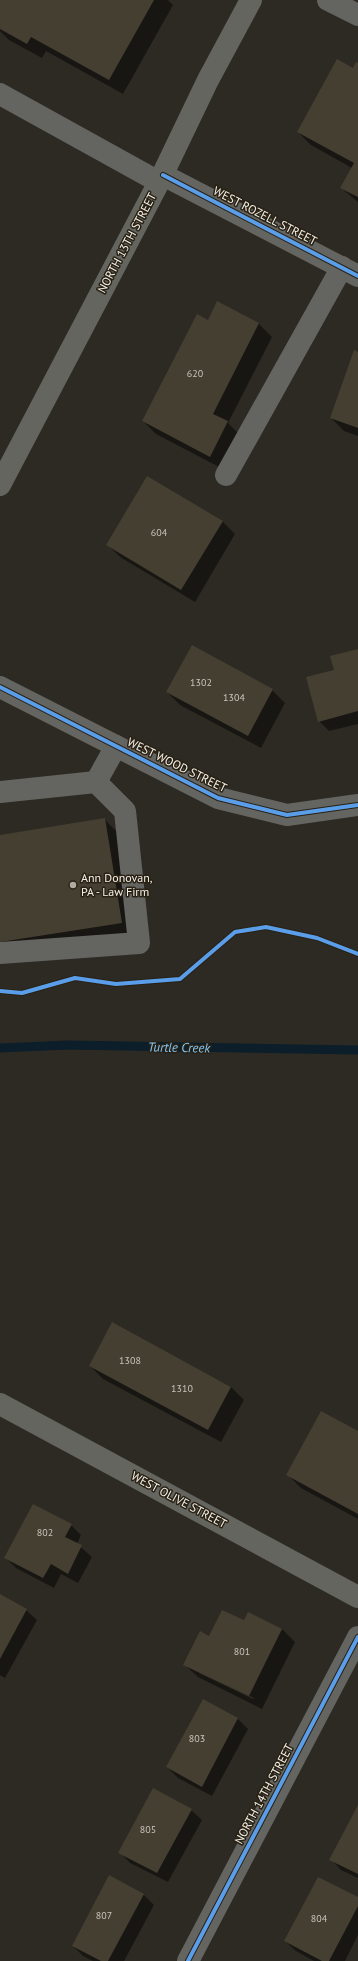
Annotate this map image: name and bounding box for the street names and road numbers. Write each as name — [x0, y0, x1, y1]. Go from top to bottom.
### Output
street label: WEST ROZELL STREET — [211, 183, 320, 248]
street label: NORTH 13TH STREET — [94, 190, 159, 295]
street label: WEST WOOD STREET — [125, 734, 230, 795]
street label: WEST OLIVE STREET — [129, 1468, 230, 1531]
street label: NORTH 14TH STREET — [231, 1741, 296, 1846]

